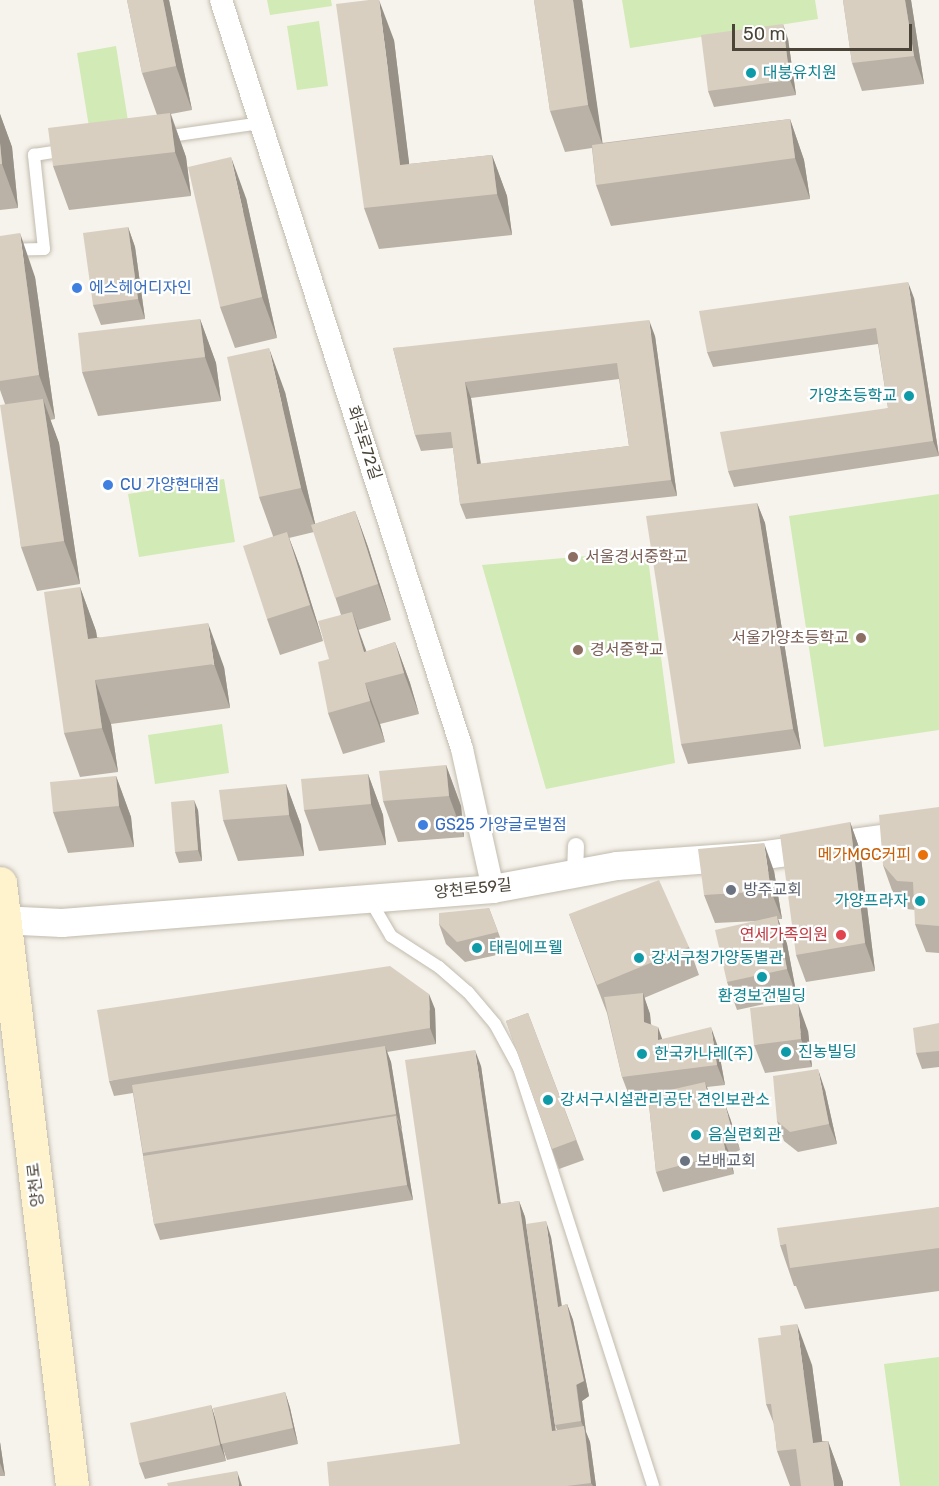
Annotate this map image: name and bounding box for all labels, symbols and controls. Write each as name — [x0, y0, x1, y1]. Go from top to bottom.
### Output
scale bar — [735, 12, 915, 50]
text: 50 m — [743, 23, 786, 45]
place label: 대붕유치원 — [763, 63, 837, 83]
marker: 대붕유치원 — [744, 66, 758, 80]
place label: 에스헤어디자인 — [89, 278, 192, 298]
marker: 에스헤어디자인 — [70, 281, 84, 295]
place label: 가양초등학교 — [809, 386, 897, 406]
marker: 가양초등학교 — [902, 389, 916, 403]
street label: 화곡로72길 — [343, 404, 385, 482]
place label: CU 가양현대점 — [120, 475, 219, 495]
marker: CU 가양현대점 — [101, 478, 115, 492]
place label: 서울경서중학교 — [585, 547, 688, 567]
marker: 서울경서중학교 — [566, 550, 580, 564]
place label: 서울가양초등학교 — [731, 628, 849, 648]
marker: 서울가양초등학교 — [854, 631, 868, 645]
place label: 경서중학교 — [590, 640, 664, 660]
marker: 경서중학교 — [571, 643, 585, 657]
place label: GS25 가양글로벌점 — [435, 815, 567, 835]
marker: GS25 가양글로벌점 — [416, 818, 430, 832]
place label: 메가MGC커피 — [818, 845, 911, 865]
marker: 메가MGC커피 — [916, 848, 930, 862]
street label: 양천로59길 — [433, 875, 513, 903]
place label: 방주교회 — [743, 880, 802, 900]
marker: 방주교회 — [724, 883, 738, 897]
place label: 가양프라자 — [834, 891, 908, 911]
marker: 가양프라자 — [913, 894, 927, 908]
place label: 연세가족의원 — [740, 925, 828, 945]
marker: 연세가족의원 — [832, 926, 850, 944]
place label: 태림에프웰 — [489, 938, 563, 958]
marker: 태림에프웰 — [470, 941, 484, 955]
place label: 강서구청가양동별관 — [651, 948, 783, 968]
marker: 강서구청가양동별관 — [632, 951, 646, 965]
marker: 환경보건빌딩 — [755, 970, 769, 984]
place label: 환경보건빌딩 — [718, 986, 806, 1006]
place label: 진농빌딩 — [798, 1042, 857, 1062]
place label: 한국카나레(주) — [654, 1044, 753, 1064]
marker: 진농빌딩 — [779, 1045, 793, 1059]
marker: 한국카나레(주) — [635, 1047, 649, 1061]
place label: 강서구시설관리공단 견인보관소 — [560, 1090, 770, 1110]
marker: 강서구시설관리공단 견인보관소 — [541, 1093, 555, 1107]
place label: 음실련회관 — [708, 1125, 782, 1145]
marker: 음실련회관 — [689, 1128, 703, 1142]
place label: 보배교회 — [697, 1151, 756, 1171]
marker: 보배교회 — [678, 1154, 692, 1168]
street label: 양천로 — [24, 1162, 48, 1208]

